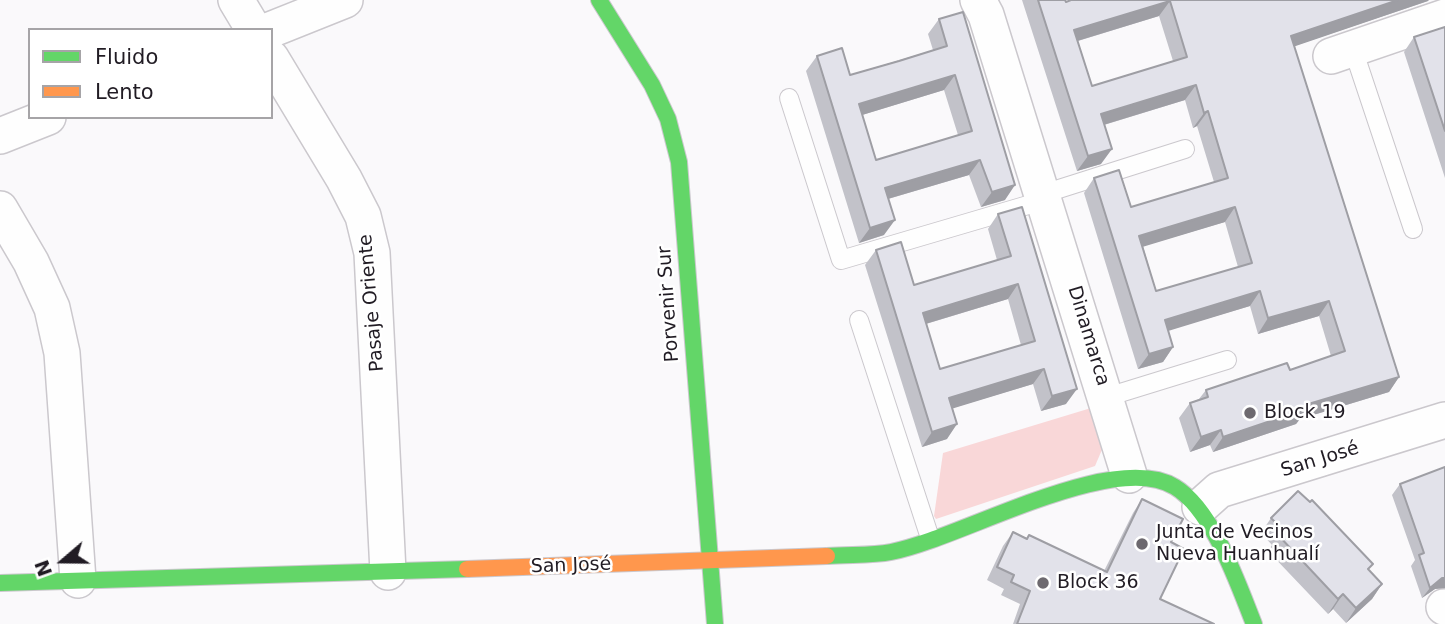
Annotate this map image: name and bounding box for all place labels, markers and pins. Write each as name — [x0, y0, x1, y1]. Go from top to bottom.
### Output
place label: Block 19 — [1264, 402, 1346, 424]
marker: Block 19 — [1242, 405, 1258, 421]
place label: Junta de Vecinos Nueva Huanhualí — [1156, 522, 1319, 566]
marker: Junta de Vecinos Nueva Huanhualí — [1134, 536, 1150, 552]
place label: Block 36 — [1057, 572, 1139, 594]
marker: Block 36 — [1035, 575, 1051, 591]

